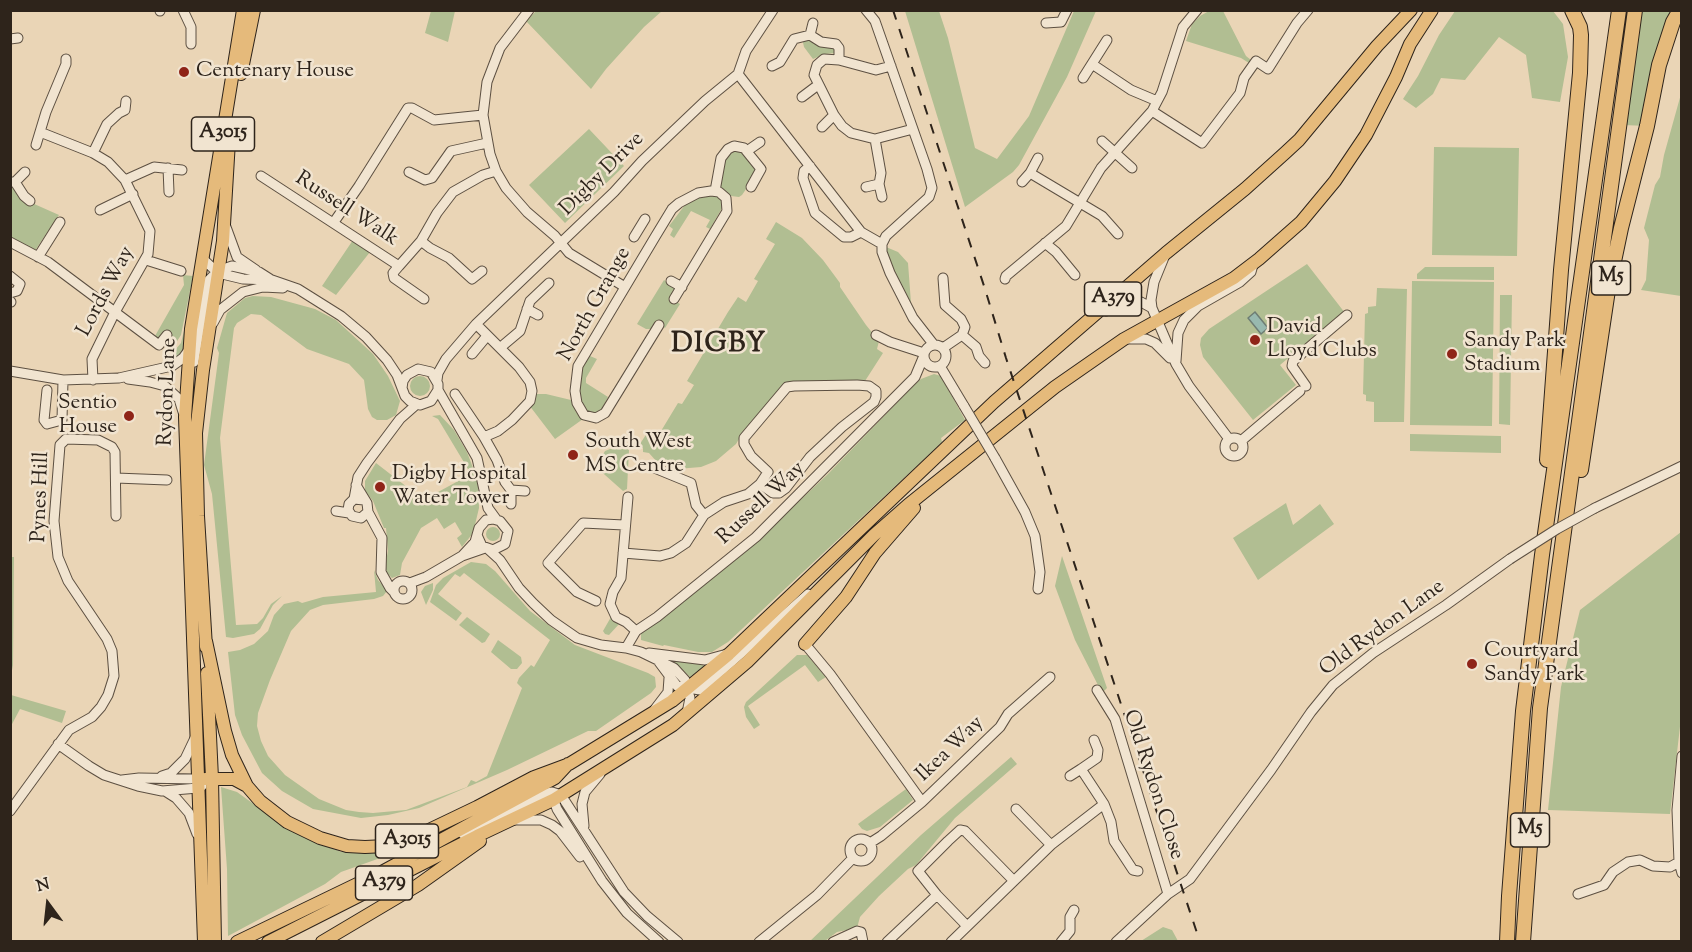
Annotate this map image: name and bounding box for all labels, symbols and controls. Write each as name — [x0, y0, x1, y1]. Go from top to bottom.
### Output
place label: Centenary House — [196, 59, 354, 85]
marker: Centenary House — [177, 65, 191, 79]
road number: A3015 — [192, 117, 254, 151]
street label: Digby Drive — [556, 128, 650, 222]
street label: Russell Walk — [290, 167, 402, 253]
street label: Lords Way — [73, 243, 141, 341]
street label: North Grange — [554, 243, 638, 367]
road number: M5 — [1592, 261, 1630, 295]
road number: A379 — [1084, 282, 1142, 316]
place label: David Lloyd Clubs — [1267, 315, 1377, 365]
place label: Sandy Park Stadium — [1464, 329, 1565, 379]
district label: DIGBY — [671, 330, 767, 362]
marker: David Lloyd Clubs — [1248, 333, 1262, 347]
street label: Rydon Lane — [155, 337, 183, 447]
marker: Sandy Park Stadium — [1445, 347, 1459, 361]
place label: Sentio House — [58, 391, 117, 441]
marker: Sentio House — [122, 409, 136, 423]
place label: South West MS Centre — [585, 430, 692, 480]
marker: South West MS Centre — [566, 448, 580, 462]
street label: Pynes Hill — [28, 451, 56, 543]
street label: Russell Way — [713, 457, 811, 551]
place label: Digby Hospital Water Tower — [392, 462, 527, 512]
marker: Digby Hospital Water Tower — [373, 480, 387, 494]
street label: Old Rydon Lane — [1316, 575, 1450, 683]
place label: Courtyard Sandy Park — [1484, 639, 1585, 689]
marker: Courtyard Sandy Park — [1465, 657, 1479, 671]
street label: Old Rydon Close — [1116, 707, 1188, 863]
street label: Ikea Way — [912, 712, 990, 788]
road number: M5 — [1510, 813, 1550, 847]
road number: A3015 — [376, 824, 438, 858]
road number: A379 — [356, 866, 412, 900]
text: N — [34, 873, 52, 899]
north arrow — [18, 874, 78, 934]

